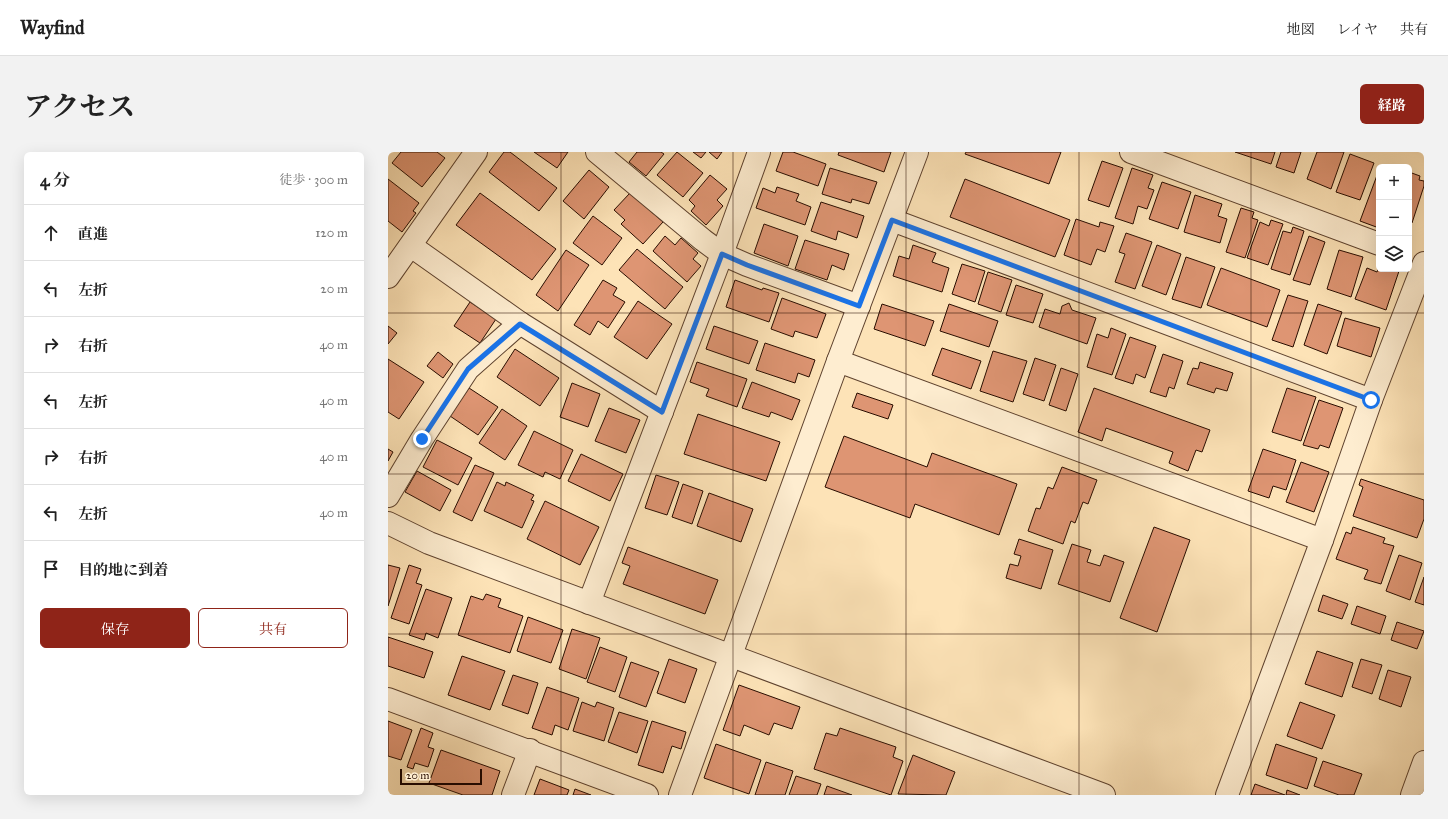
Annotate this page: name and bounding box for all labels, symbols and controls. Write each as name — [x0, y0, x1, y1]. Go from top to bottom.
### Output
text: Wayfind — [20, 16, 85, 39]
text: 地図 — [1287, 21, 1315, 38]
text: レイヤ — [1337, 21, 1378, 38]
text: 共有 — [1400, 21, 1428, 38]
button: 経路 — [1360, 84, 1424, 124]
text: アクセス — [24, 89, 135, 124]
map controls — [1376, 164, 1412, 272]
button: + — [1376, 164, 1412, 200]
text: 4 分 — [40, 170, 70, 191]
text: 徒歩 · 300 m — [280, 172, 348, 188]
button: − — [1376, 200, 1412, 236]
icon: ahead — [40, 222, 62, 244]
text: 直進 — [78, 225, 108, 243]
text: 120 m — [315, 225, 348, 241]
button: layers — [1376, 236, 1412, 272]
icon: left — [40, 278, 62, 300]
text: 左折 — [78, 281, 108, 299]
text: 20 m — [320, 281, 348, 297]
icon: right — [40, 334, 62, 356]
text: 右折 — [78, 337, 108, 355]
text: 40 m — [319, 337, 348, 353]
icon: left — [40, 390, 62, 412]
route start — [1362, 391, 1380, 409]
text: 左折 — [78, 393, 108, 411]
text: 40 m — [319, 393, 348, 409]
route end — [413, 430, 431, 448]
icon: right — [40, 446, 62, 468]
text: 右折 — [78, 449, 108, 467]
text: 40 m — [319, 449, 348, 465]
icon: left — [40, 502, 62, 524]
text: 左折 — [78, 505, 108, 523]
text: 40 m — [319, 505, 348, 521]
icon: arrive — [40, 558, 62, 580]
text: 目的地に到着 — [78, 561, 168, 579]
button: 保存 — [40, 608, 190, 648]
button: 共有 — [198, 608, 348, 648]
scale bar — [400, 767, 482, 786]
text: 20 m — [406, 769, 429, 782]

